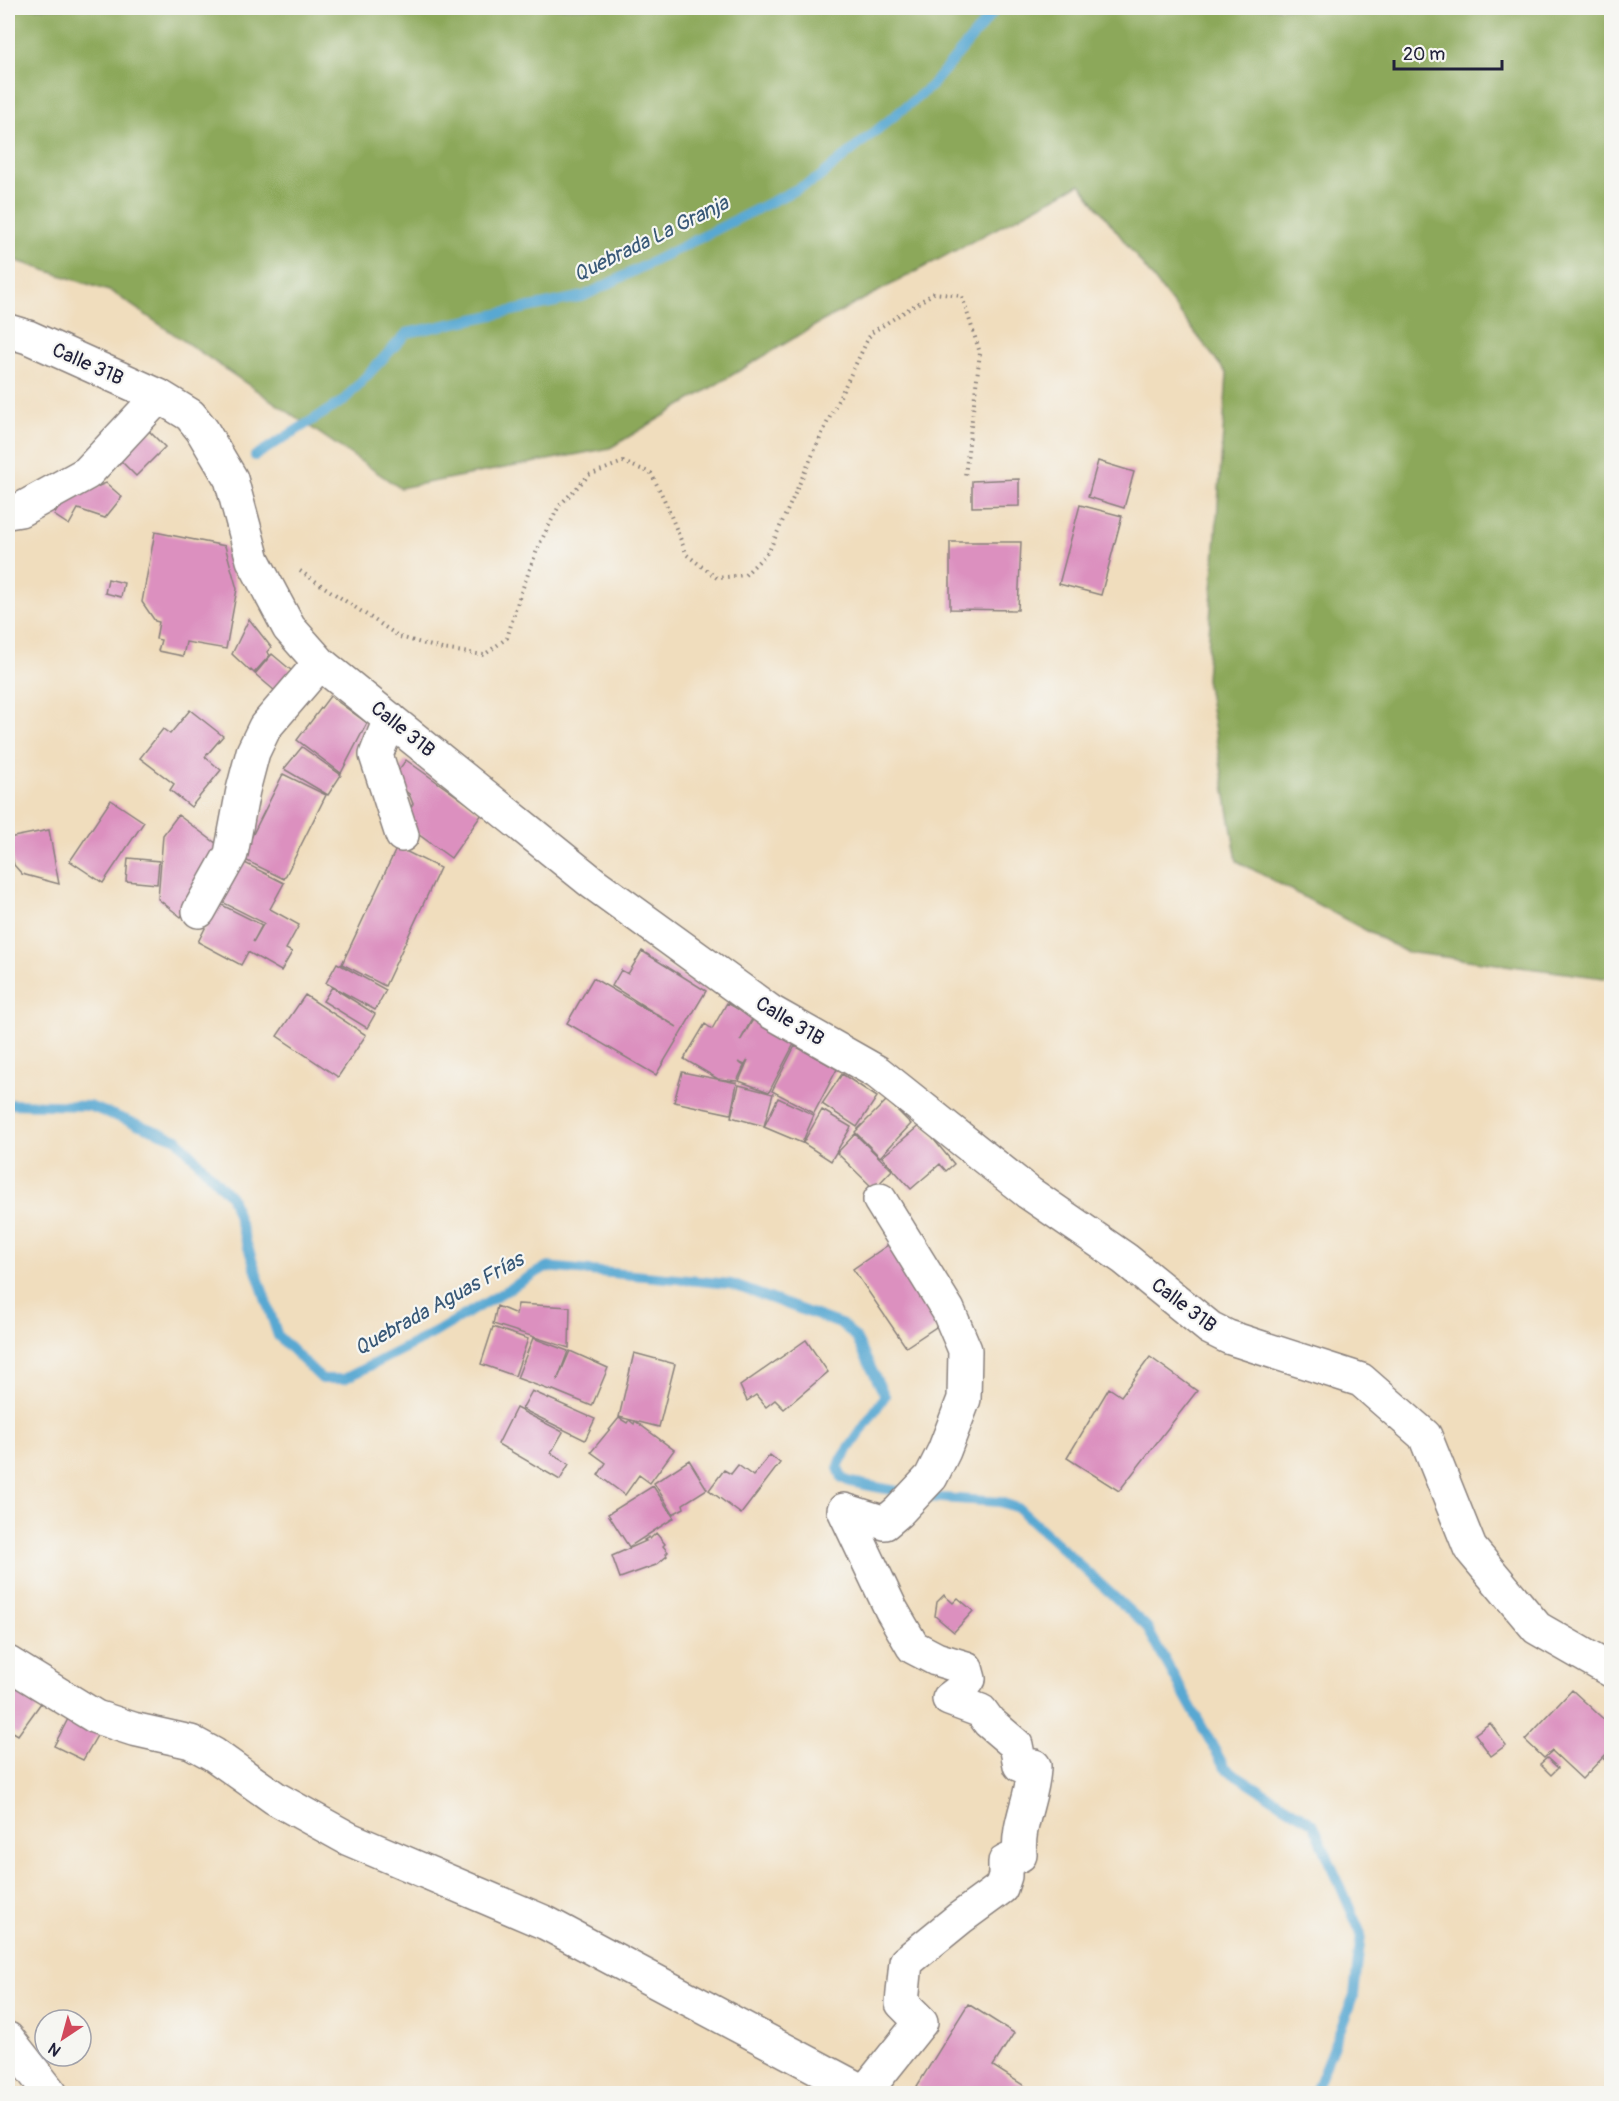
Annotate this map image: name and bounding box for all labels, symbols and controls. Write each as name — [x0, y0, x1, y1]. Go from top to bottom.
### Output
scale bar — [1394, 33, 1502, 71]
text: 20 m — [1403, 43, 1445, 66]
water label: Quebrada La Granja — [569, 189, 734, 288]
street label: Calle 31B — [48, 337, 128, 391]
street label: Calle 31B — [366, 695, 440, 763]
street label: Calle 31B — [751, 991, 829, 1051]
water label: Quebrada Aguas Frías — [350, 1245, 531, 1362]
street label: Calle 31B — [1146, 1272, 1222, 1338]
north arrow — [33, 2008, 93, 2068]
text: N — [44, 2038, 65, 2061]

